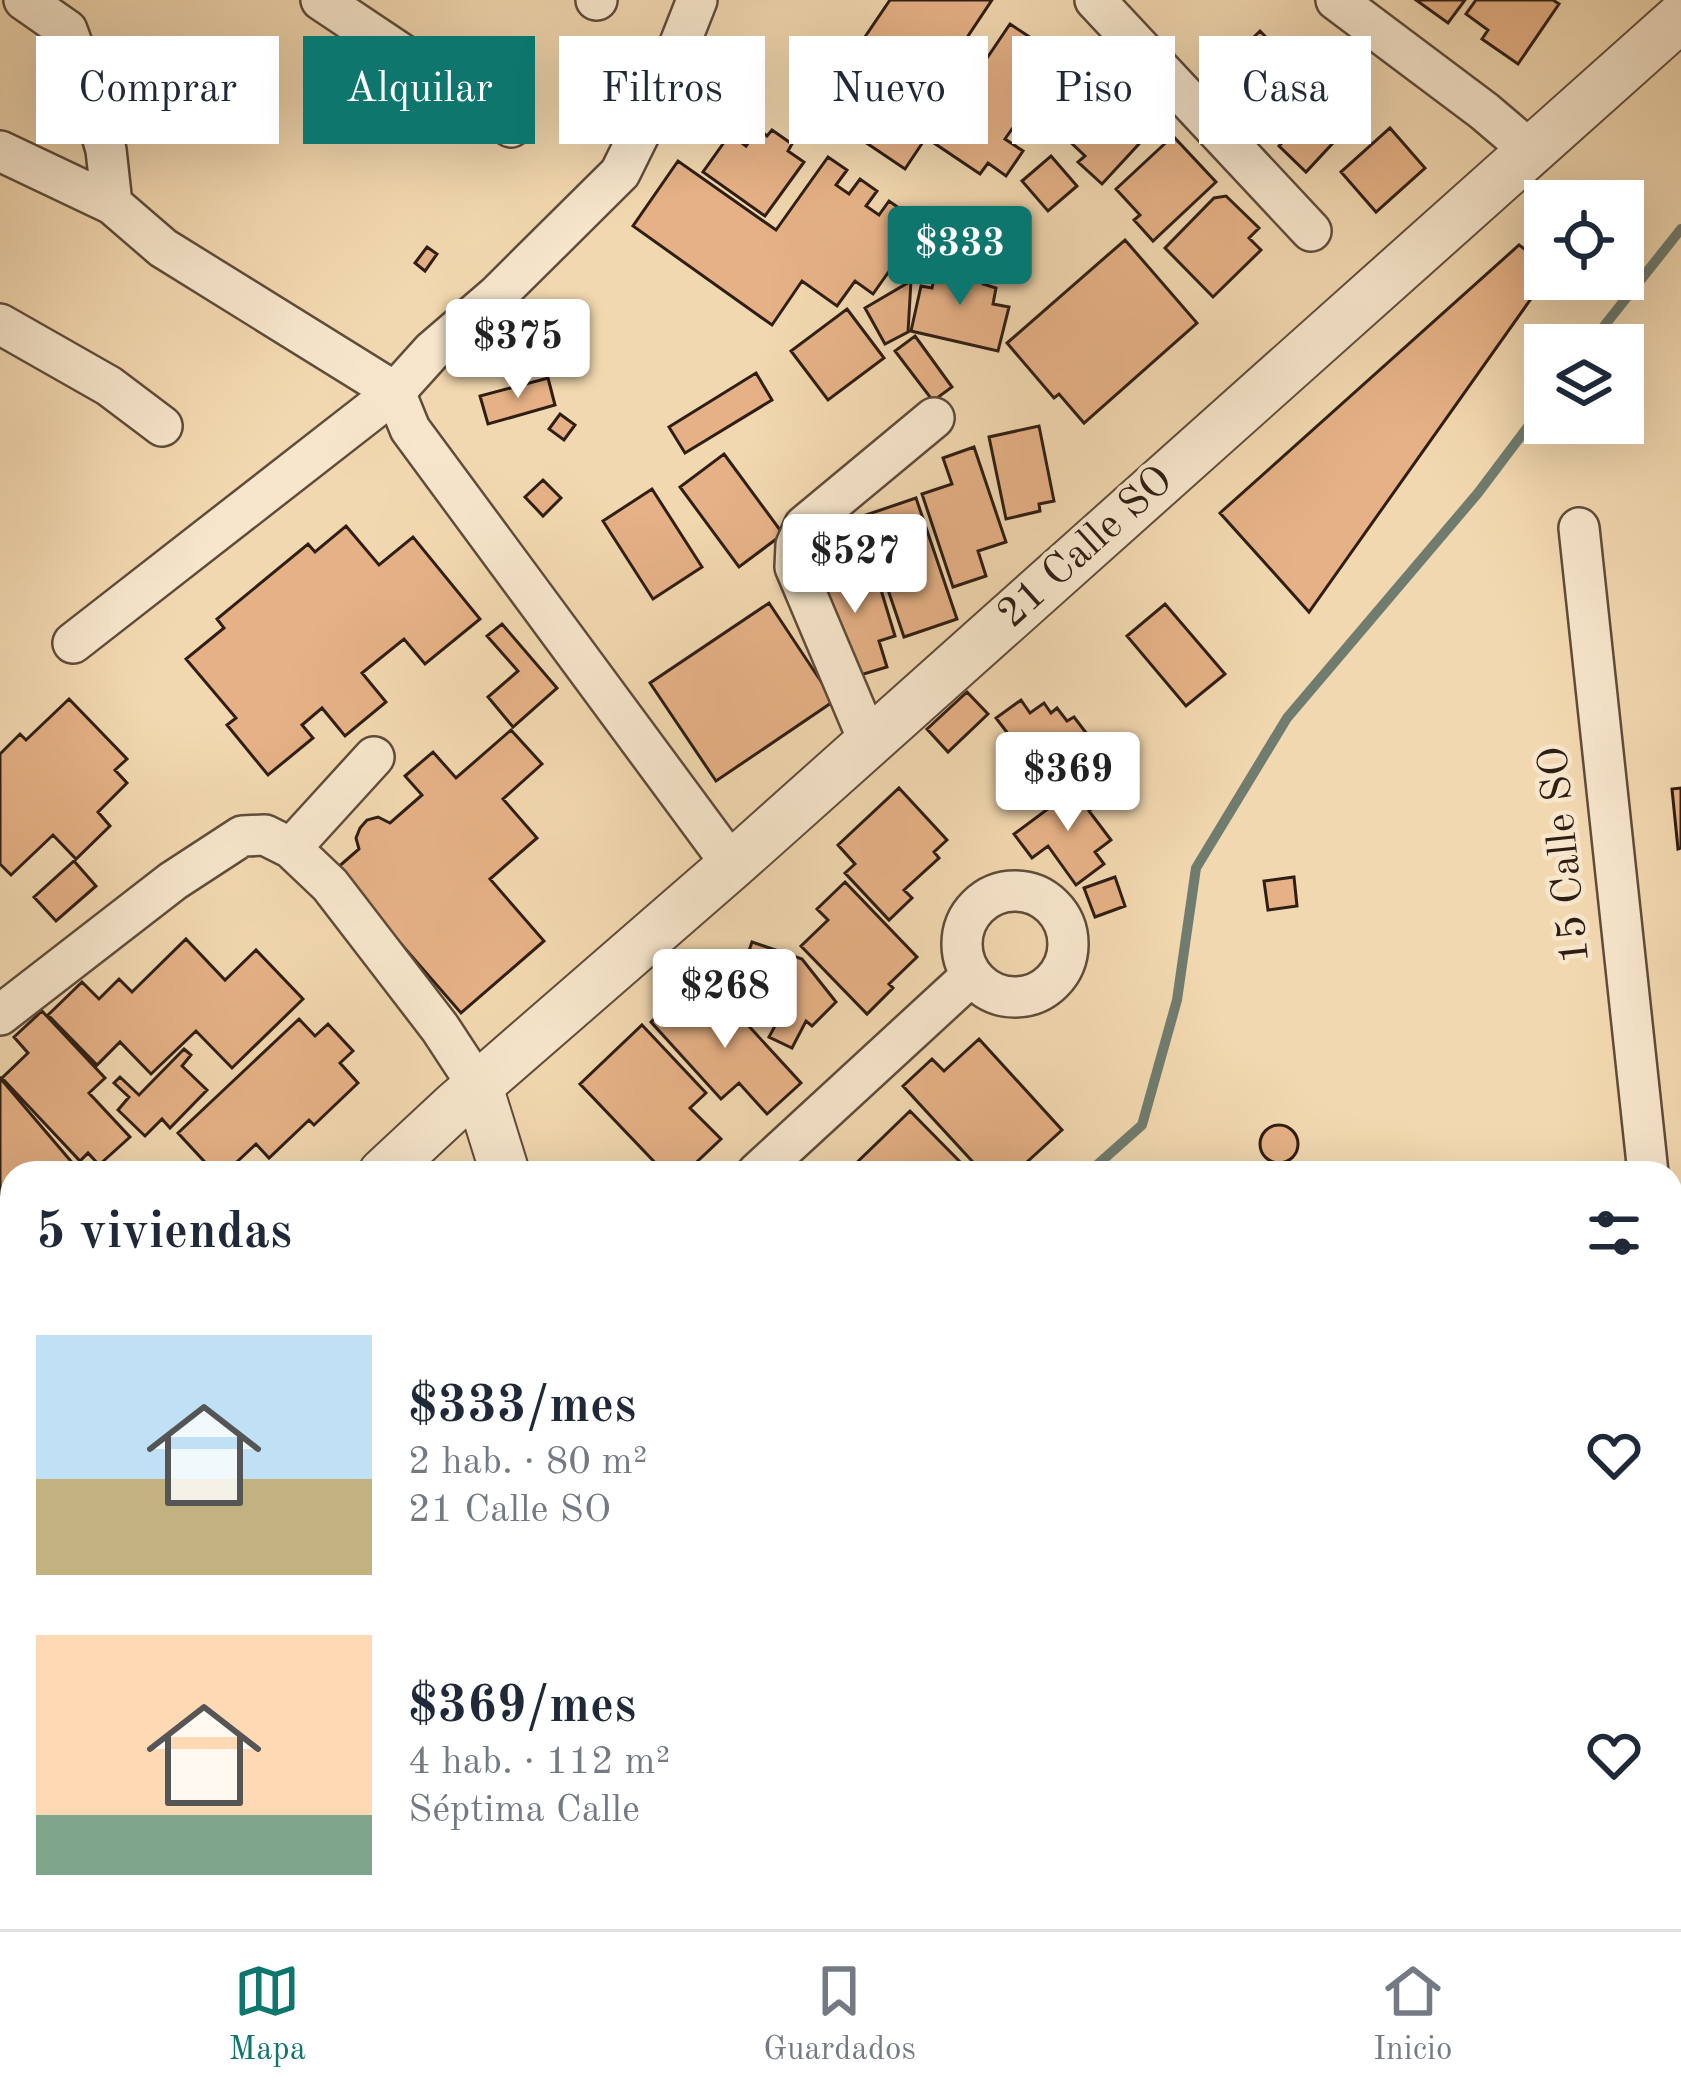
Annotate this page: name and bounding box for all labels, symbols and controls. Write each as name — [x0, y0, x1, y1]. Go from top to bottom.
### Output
chip: Comprar — [36, 36, 279, 144]
chip: Alquilar — [303, 36, 535, 144]
chip: Filtros — [559, 36, 765, 144]
chip: Nuevo — [789, 36, 988, 144]
chip: Piso — [1012, 36, 1175, 144]
chip: Casa — [1199, 36, 1371, 144]
map controls — [1524, 180, 1644, 444]
button: locate — [1524, 180, 1644, 300]
pin: $333 — [889, 206, 1031, 308]
text: $333 — [915, 225, 1005, 264]
pin: $375 — [447, 299, 589, 401]
text: $375 — [473, 318, 563, 357]
button: layers — [1524, 324, 1644, 444]
street label: 21 Calle SO — [991, 459, 1181, 637]
pin: $527 — [784, 514, 926, 616]
text: $527 — [810, 533, 900, 572]
pin: $369 — [997, 732, 1139, 834]
street label: 15 Calle SO — [1534, 744, 1598, 966]
text: $369 — [1023, 751, 1113, 790]
pin: $268 — [654, 949, 796, 1051]
text: $268 — [680, 968, 770, 1007]
icon: filters — [1581, 1200, 1647, 1266]
text: 5 viviendas — [36, 1208, 292, 1259]
text: $333/mes — [408, 1382, 636, 1433]
icon: home — [132, 1383, 276, 1527]
icon: heart — [1581, 1422, 1647, 1488]
text: 2 hab. · 80 m² — [408, 1443, 648, 1482]
text: 21 Calle SO — [408, 1491, 611, 1530]
text: $369/mes — [408, 1682, 636, 1733]
icon: home — [132, 1683, 276, 1827]
icon: heart — [1581, 1722, 1647, 1788]
text: 4 hab. · 112 m² — [408, 1743, 670, 1782]
text: Séptima Calle — [408, 1791, 640, 1830]
tab: Mapa — [229, 1958, 306, 2071]
tab: Guardados — [763, 1958, 916, 2071]
tab: Inicio — [1373, 1958, 1452, 2071]

